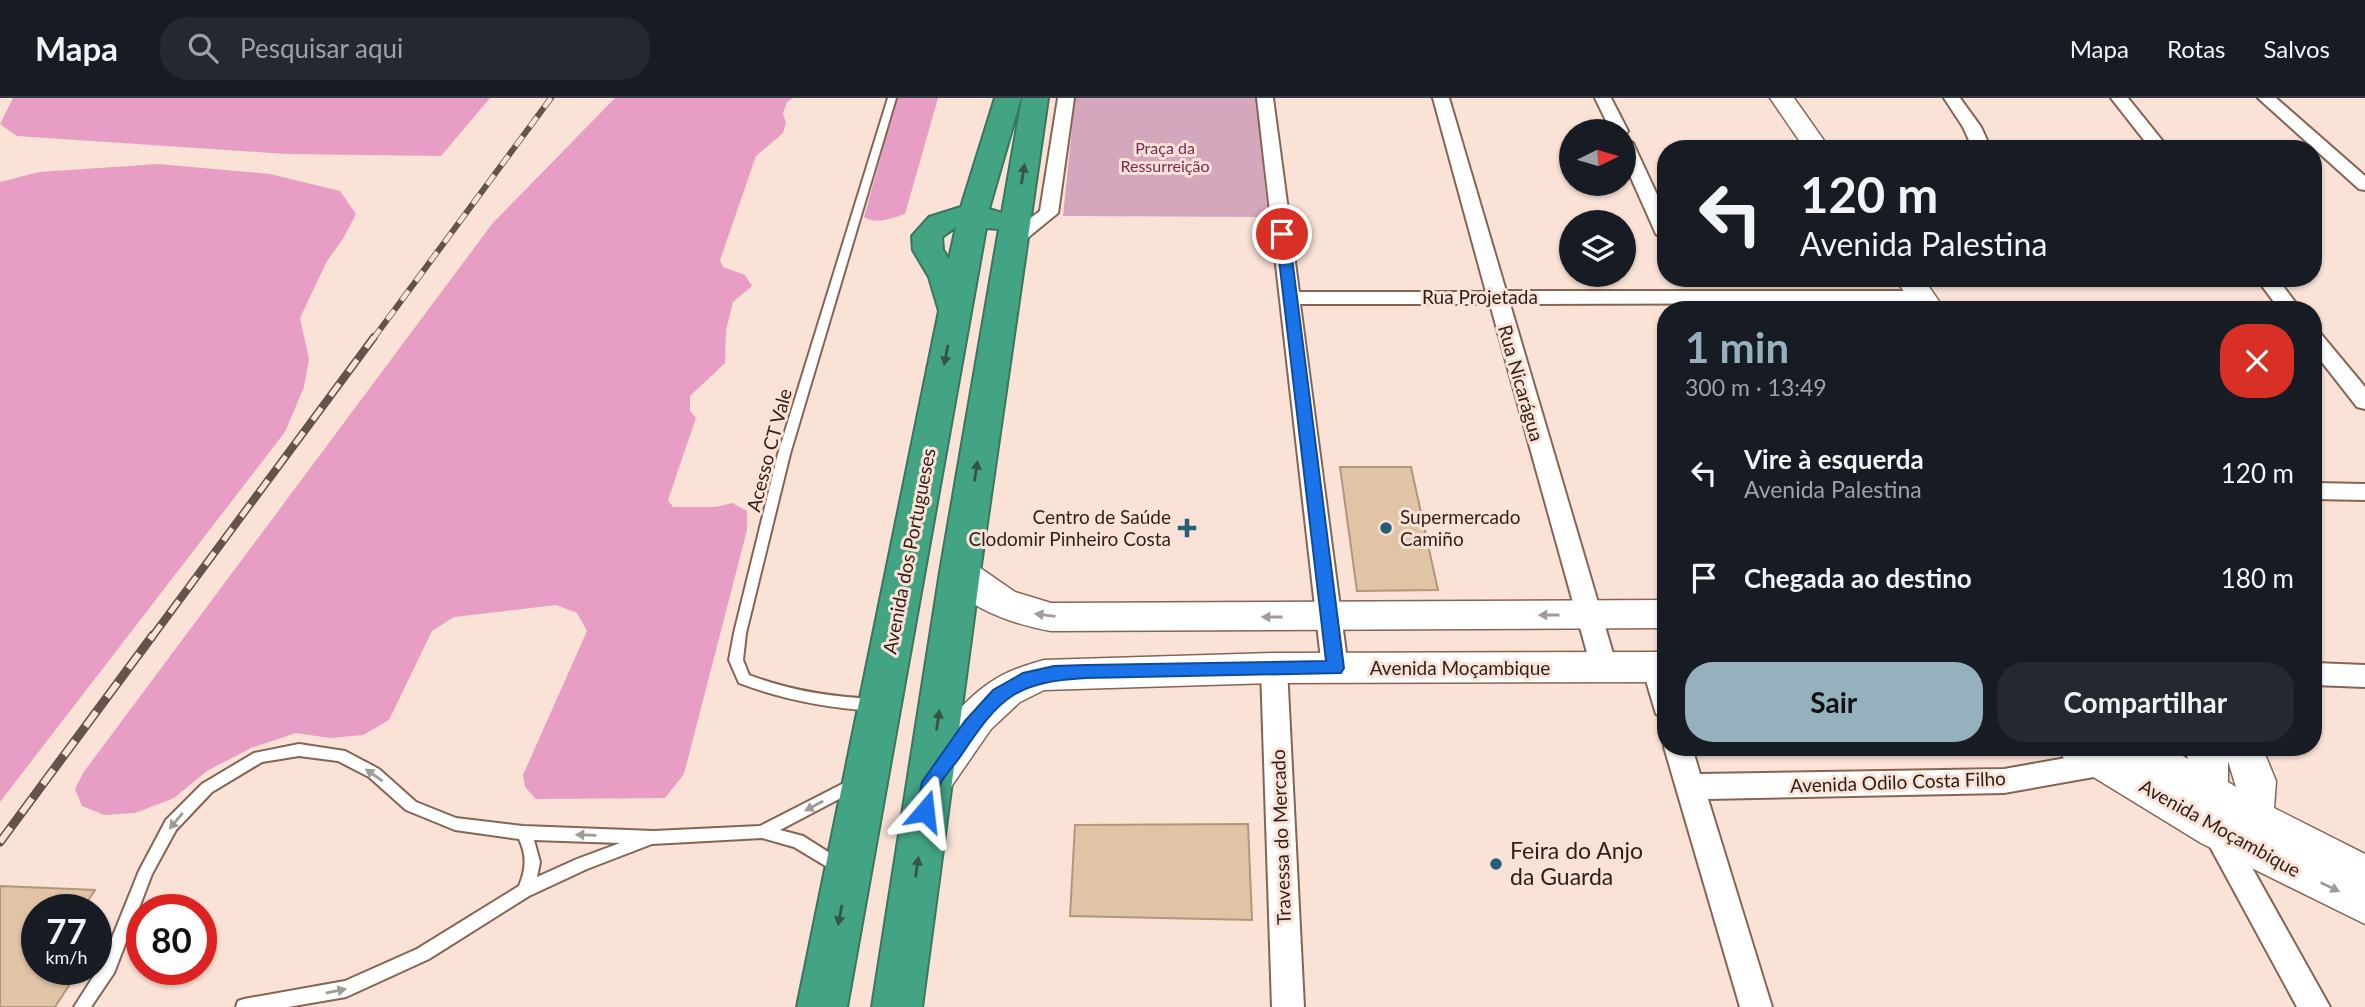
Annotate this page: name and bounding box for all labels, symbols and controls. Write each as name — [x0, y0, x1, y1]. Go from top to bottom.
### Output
search box — [160, 17, 650, 80]
text: Mapa — [35, 28, 118, 68]
icon: search — [184, 29, 222, 67]
text: Pesquisar aqui — [240, 32, 403, 64]
text: Mapa — [2070, 34, 2129, 63]
text: Rotas — [2167, 34, 2226, 63]
text: Salvos — [2264, 34, 2330, 63]
north arrow — [1559, 119, 1636, 196]
map controls — [1559, 119, 1636, 287]
park label: Praça da Ressurreição — [1120, 138, 1210, 175]
one-way arrow — [1018, 163, 1029, 185]
text: 120 m — [1800, 165, 1938, 223]
icon: left — [1685, 168, 1776, 259]
pin — [1252, 204, 1312, 264]
button: layers — [1559, 210, 1636, 287]
icon: arrive — [1263, 215, 1301, 253]
text: Avenida Palestina — [1800, 224, 2047, 263]
street label: Rua Projetada — [1422, 285, 1538, 308]
street label: Rua Nicarágua — [1494, 322, 1549, 444]
text: 1 min — [1685, 322, 1789, 372]
button: close — [2220, 324, 2294, 398]
one-way arrow — [940, 344, 951, 366]
text: 300 m · 13:49 — [1685, 373, 1827, 401]
street label: Acesso CT Vale — [741, 386, 796, 514]
text: Vire à esquerda — [1744, 443, 1924, 475]
street label: Avenida dos Portugueses — [877, 446, 940, 656]
icon: left — [1685, 454, 1723, 492]
text: 120 m — [2221, 457, 2294, 489]
one-way arrow — [971, 460, 982, 482]
text: Avenida Palestina — [1744, 475, 1922, 503]
place label: Centro de Saúde Clodomir Pinheiro Costa — [968, 505, 1171, 550]
place label: Supermercado Camiño — [1400, 505, 1520, 550]
marker: Centro de Saúde Clodomir Pinheiro Costa — [1177, 518, 1197, 538]
marker: Supermercado Camiño — [1378, 520, 1394, 536]
icon: arrive — [1685, 559, 1723, 597]
text: Chegada ao destino — [1744, 562, 1972, 594]
text: 180 m — [2221, 562, 2294, 594]
one-way arrow — [1538, 609, 1560, 621]
one-way arrow — [1034, 610, 1056, 621]
one-way arrow — [1261, 611, 1283, 623]
street label: Avenida Moçambique — [1370, 656, 1550, 679]
button: Sair — [1685, 662, 1983, 742]
button: Compartilhar — [1997, 662, 2294, 742]
one-way arrow — [933, 709, 944, 731]
street label: Travessa do Mercado — [1266, 749, 1295, 925]
street label: Avenida Odilo Costa Filho — [1790, 766, 2006, 797]
one-way arrow — [365, 768, 383, 782]
position arrow — [888, 774, 962, 848]
street label: Avenida Moçambique — [2136, 774, 2305, 881]
one-way arrow — [804, 801, 824, 812]
one-way arrow — [168, 812, 184, 830]
one-way arrow — [574, 830, 596, 841]
place label: Feira do Anjo da Guarda — [1510, 836, 1643, 890]
one-way arrow — [912, 856, 923, 878]
marker: Feira do Anjo da Guarda — [1488, 856, 1504, 872]
one-way arrow — [2320, 882, 2340, 893]
speed limit sign: 80 — [126, 894, 217, 985]
one-way arrow — [834, 904, 845, 926]
text: 77 — [46, 909, 87, 951]
text: km/h — [45, 946, 88, 968]
one-way arrow — [325, 985, 347, 996]

